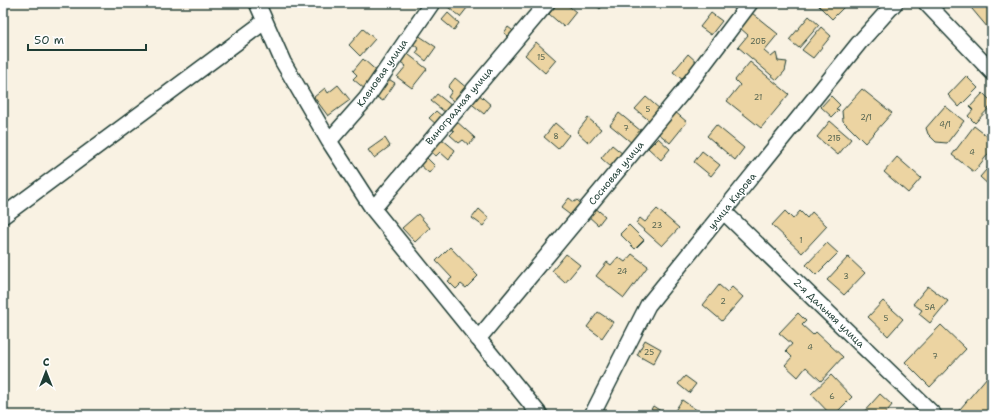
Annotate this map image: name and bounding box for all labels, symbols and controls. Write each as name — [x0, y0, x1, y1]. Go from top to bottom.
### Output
scale bar — [28, 26, 146, 52]
text: 50 m — [34, 32, 64, 48]
street label: Кленовая улица — [354, 36, 411, 110]
house number: 20Б — [750, 36, 766, 47]
house number: 15 — [537, 52, 545, 63]
street label: Виноградная улица — [423, 64, 496, 148]
house number: 21 — [754, 92, 762, 103]
house number: 5 — [646, 104, 651, 115]
house number: 2/1 — [860, 112, 872, 123]
house number: 4/1 — [939, 119, 951, 130]
house number: 7 — [623, 123, 629, 134]
house number: 8 — [553, 131, 559, 142]
house number: 21Б — [827, 133, 841, 144]
street label: Сосновая улица — [586, 138, 647, 208]
house number: 4 — [969, 147, 975, 158]
street label: улица Кирова — [705, 169, 759, 232]
house number: 23 — [652, 220, 662, 231]
house number: 1 — [799, 235, 803, 246]
house number: 24 — [617, 266, 628, 277]
house number: 3 — [843, 271, 849, 282]
street label: 2-я Дальняя улица — [791, 276, 868, 351]
house number: 2 — [720, 296, 726, 307]
house number: 5А — [925, 302, 936, 313]
house number: 5 — [884, 313, 889, 324]
house number: 4 — [807, 342, 813, 353]
house number: 25 — [644, 347, 654, 358]
house number: 7 — [932, 351, 938, 362]
north arrow — [26, 352, 66, 392]
text: С — [43, 355, 50, 370]
house number: 6 — [829, 391, 835, 402]

